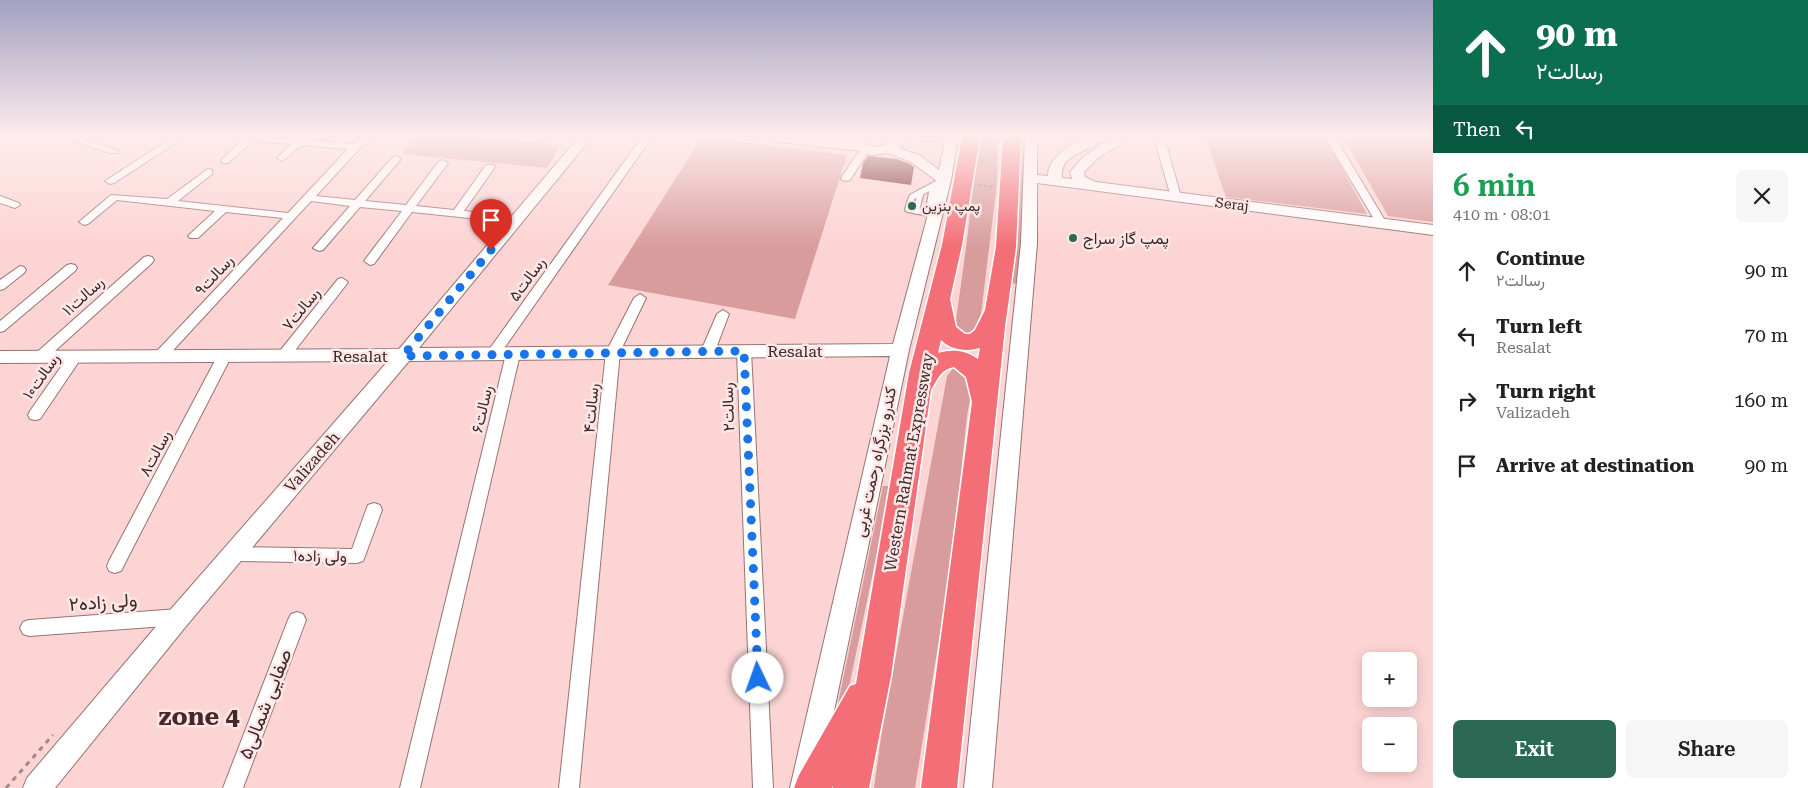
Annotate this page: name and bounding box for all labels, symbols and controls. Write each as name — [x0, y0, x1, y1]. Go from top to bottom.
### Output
text: 90 m — [1536, 14, 1618, 55]
icon: ahead — [1453, 20, 1518, 85]
text: رسالت۲ — [1536, 59, 1603, 84]
icon: left — [1511, 115, 1539, 143]
text: Then — [1453, 118, 1501, 141]
text: 6 min — [1453, 168, 1536, 203]
button: close — [1736, 170, 1788, 222]
street label: Seraj — [1214, 194, 1250, 214]
place label: پمپ بنزین — [922, 198, 980, 216]
pin — [470, 199, 512, 250]
marker: پمپ بنزین — [906, 200, 918, 212]
text: 410 m · 08:01 — [1453, 205, 1551, 224]
icon: arrive — [477, 206, 505, 234]
place label: پمپ گاز سراج — [1083, 229, 1169, 250]
marker: پمپ گاز سراج — [1067, 232, 1079, 244]
text: Continue — [1496, 247, 1585, 270]
street label: رسالت۹ — [191, 251, 238, 300]
street label: رسالت۵ — [505, 253, 550, 305]
icon: ahead — [1453, 257, 1481, 285]
text: 90 m — [1745, 259, 1788, 282]
text: رسالت۲ — [1496, 271, 1545, 290]
street label: رسالت۱۱ — [58, 272, 109, 320]
street label: رسالت۷ — [278, 284, 325, 335]
text: Turn left — [1496, 315, 1582, 338]
icon: left — [1453, 322, 1481, 350]
text: 70 m — [1745, 324, 1788, 347]
text: Resalat — [1496, 338, 1551, 357]
street label: Resalat — [767, 342, 823, 361]
street label: Resalat — [332, 347, 388, 366]
street label: رسالت۱۰ — [18, 349, 64, 403]
street label: Western Rahmat Expressway — [880, 351, 938, 573]
text: Turn right — [1496, 380, 1596, 403]
street label: رسالت۴ — [579, 382, 604, 434]
street label: رسالت۲ — [718, 382, 739, 432]
street label: رسالت۶ — [467, 383, 498, 435]
street label: کندرو بزرگراه رحمت غربی — [850, 385, 901, 539]
icon: right — [1453, 387, 1481, 415]
text: 160 m — [1734, 389, 1788, 412]
text: Valizadeh — [1496, 403, 1570, 422]
street label: رسالت۸ — [135, 426, 176, 480]
street label: Valizadeh — [281, 428, 343, 496]
icon: arrive — [1453, 452, 1481, 480]
text: Arrive at destination — [1496, 454, 1694, 477]
text: 90 m — [1745, 454, 1788, 477]
street label: ولی زاده۱ — [293, 546, 347, 567]
street label: ولی زاده۲ — [68, 588, 138, 616]
street label: صفایی شمالی۵ — [234, 646, 296, 762]
position arrow — [731, 651, 783, 703]
map controls — [1362, 652, 1417, 772]
button: + — [1362, 652, 1417, 707]
district label: zone 4 — [159, 702, 239, 731]
button: − — [1362, 717, 1417, 772]
button: Exit — [1453, 720, 1616, 778]
button: Share — [1626, 720, 1788, 778]

